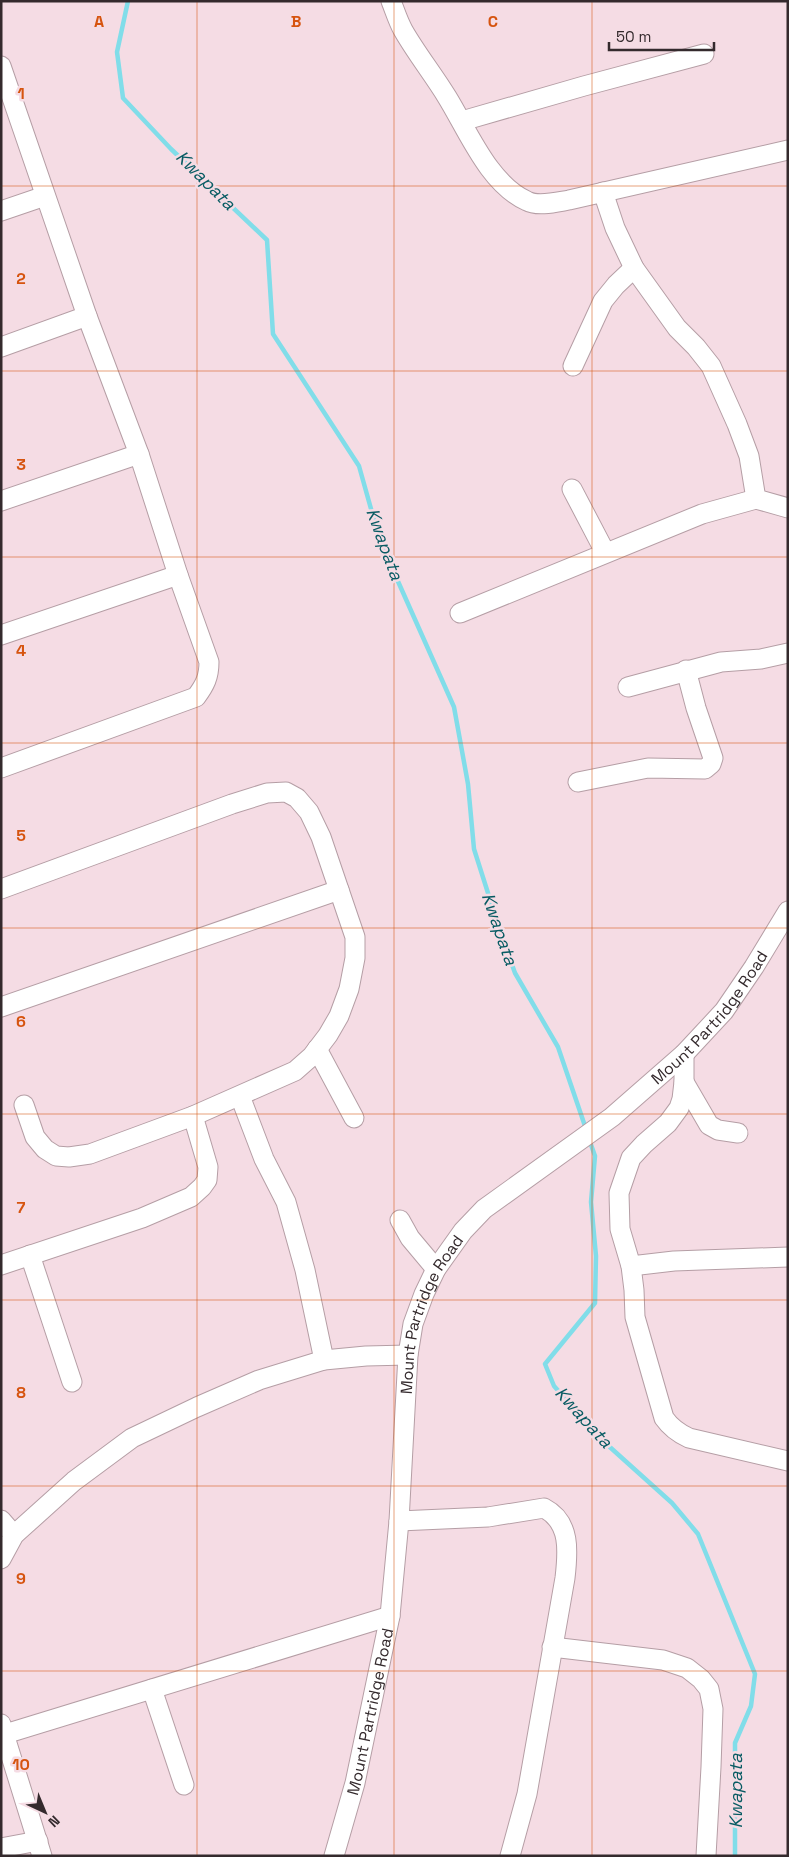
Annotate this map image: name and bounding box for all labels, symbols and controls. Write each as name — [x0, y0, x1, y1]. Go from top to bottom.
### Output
text: A — [94, 11, 104, 32]
text: B — [291, 11, 301, 32]
text: C — [488, 11, 498, 32]
scale bar — [609, 20, 714, 52]
text: 50 m — [616, 27, 651, 46]
text: 1 — [17, 83, 25, 104]
water label: Kwapata — [171, 145, 241, 215]
text: 2 — [16, 268, 26, 289]
text: 3 — [16, 454, 26, 475]
water label: Kwapata — [361, 505, 409, 584]
text: 4 — [16, 640, 26, 661]
text: 5 — [16, 825, 26, 846]
water label: Kwapata — [477, 890, 523, 969]
street label: Mount Partridge Road — [646, 947, 772, 1089]
text: 6 — [16, 1011, 26, 1032]
text: 7 — [17, 1197, 26, 1218]
street label: Mount Partridge Road — [395, 1231, 468, 1395]
water label: Kwapata — [550, 1381, 618, 1453]
text: 8 — [16, 1382, 26, 1403]
text: 9 — [16, 1568, 26, 1589]
street label: Mount Partridge Road — [342, 1626, 398, 1797]
water label: Kwapata — [724, 1753, 747, 1829]
text: 10 — [12, 1754, 30, 1775]
north arrow — [20, 1787, 70, 1837]
text: N — [44, 1812, 64, 1831]

